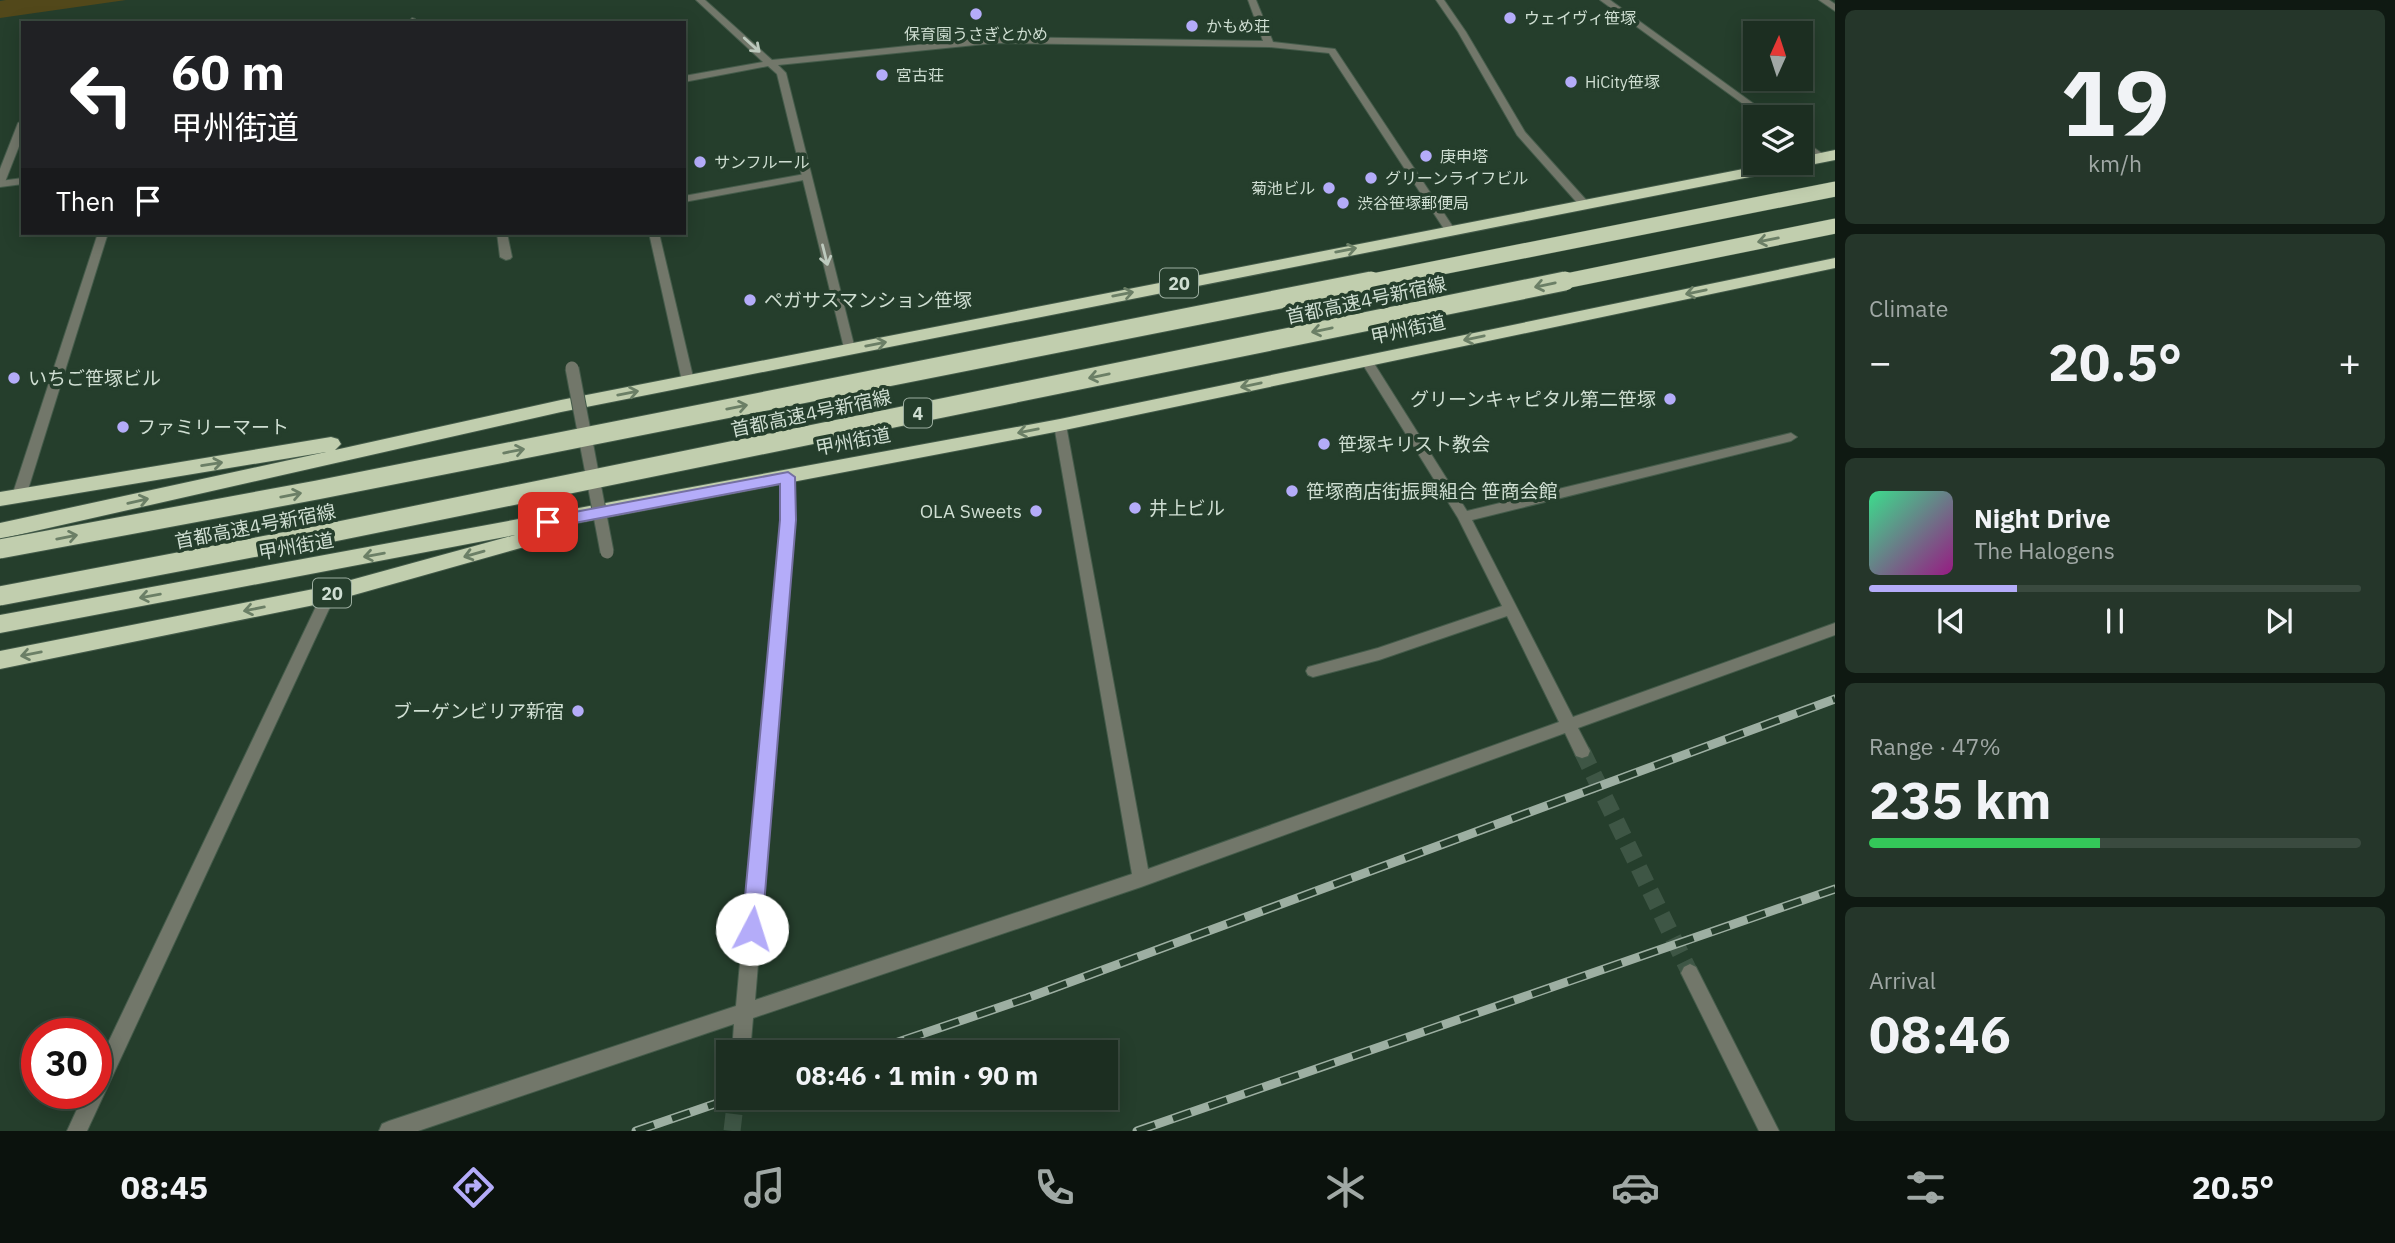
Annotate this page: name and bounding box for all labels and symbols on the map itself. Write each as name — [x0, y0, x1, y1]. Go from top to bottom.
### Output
marker: 保育園うさぎとかめ — [968, 6, 984, 22]
place label: ウェイヴィ笹塚 — [1524, 8, 1636, 28]
marker: ウェイヴィ笹塚 — [1502, 10, 1518, 26]
place label: かもめ荘 — [1206, 16, 1270, 36]
marker: かもめ荘 — [1184, 18, 1200, 34]
north arrow — [1743, 21, 1813, 91]
place label: 保育園うさぎとかめ — [904, 24, 1048, 44]
one-way arrow — [743, 37, 761, 53]
place label: 宮古荘 — [896, 65, 944, 85]
marker: 宮古荘 — [874, 67, 890, 83]
place label: HiCity笹塚 — [1585, 72, 1660, 92]
marker: HiCity笹塚 — [1563, 74, 1579, 90]
place label: 庚申塔 — [1440, 146, 1488, 166]
marker: 庚申塔 — [1418, 148, 1434, 164]
place label: サンフルール — [714, 152, 810, 172]
marker: サンフルール — [692, 154, 708, 170]
place label: グリーンライフビル — [1385, 168, 1528, 188]
marker: グリーンライフビル — [1363, 170, 1379, 186]
place label: 菊池ビル — [1251, 178, 1315, 198]
marker: 菊池ビル — [1321, 180, 1337, 196]
place label: 渋谷笹塚郵便局 — [1357, 193, 1469, 213]
marker: 渋谷笹塚郵便局 — [1335, 195, 1351, 211]
one-way arrow — [1757, 233, 1780, 247]
one-way arrow — [819, 243, 832, 266]
one-way arrow — [1334, 243, 1357, 256]
road number: 20 — [1160, 268, 1198, 298]
street label: 首都高速4号新宿線 — [1284, 271, 1448, 329]
one-way arrow — [1534, 279, 1557, 292]
one-way arrow — [1685, 285, 1708, 299]
one-way arrow — [1111, 287, 1134, 301]
place label: ペガサスマンション笹塚 — [764, 288, 972, 312]
marker: ペガサスマンション笹塚 — [742, 292, 758, 308]
street label: 甲州街道 — [1368, 309, 1448, 349]
one-way arrow — [1311, 324, 1334, 338]
one-way arrow — [1463, 332, 1486, 346]
one-way arrow — [864, 336, 887, 350]
place label: いちご笹塚ビル — [28, 366, 161, 390]
marker: いちご笹塚ビル — [6, 370, 22, 386]
one-way arrow — [1088, 370, 1111, 383]
one-way arrow — [1240, 378, 1263, 392]
street label: 首都高速4号新宿線 — [729, 384, 893, 442]
one-way arrow — [616, 385, 639, 399]
place label: グリーンキャピタル第二笹塚 — [1410, 387, 1656, 411]
marker: グリーンキャピタル第二笹塚 — [1662, 391, 1678, 407]
road number: 4 — [904, 398, 932, 428]
one-way arrow — [725, 399, 748, 413]
place label: ファミリーマート — [137, 415, 289, 439]
marker: ファミリーマート — [115, 419, 131, 435]
street label: 甲州街道 — [813, 422, 893, 460]
one-way arrow — [1017, 424, 1040, 438]
place label: 笹塚キリスト教会 — [1338, 432, 1490, 456]
marker: 笹塚キリスト教会 — [1316, 436, 1332, 452]
one-way arrow — [502, 444, 525, 458]
one-way arrow — [200, 457, 223, 470]
place label: 笹塚商店街振興組合 笹商会館 — [1306, 479, 1558, 503]
marker: 笹塚商店街振興組合 笹商会館 — [1284, 483, 1300, 499]
one-way arrow — [279, 488, 302, 502]
pin — [518, 492, 578, 552]
one-way arrow — [126, 493, 149, 507]
place label: 井上ビル — [1149, 496, 1225, 520]
street label: 首都高速4号新宿線 — [173, 499, 337, 553]
place label: OLA Sweets — [920, 499, 1022, 523]
marker: 井上ビル — [1127, 500, 1143, 516]
marker: OLA Sweets — [1028, 503, 1044, 519]
street label: 甲州街道 — [256, 528, 336, 564]
one-way arrow — [55, 530, 78, 543]
one-way arrow — [363, 548, 386, 562]
one-way arrow — [463, 548, 485, 561]
road number: 20 — [313, 578, 351, 608]
one-way arrow — [139, 590, 162, 603]
one-way arrow — [243, 603, 266, 617]
one-way arrow — [20, 648, 43, 662]
place label: ブーゲンビリア新宿 — [393, 699, 564, 723]
marker: ブーゲンビリア新宿 — [570, 703, 586, 719]
position arrow — [715, 892, 789, 966]
speed limit sign: 30 — [21, 1018, 112, 1109]

